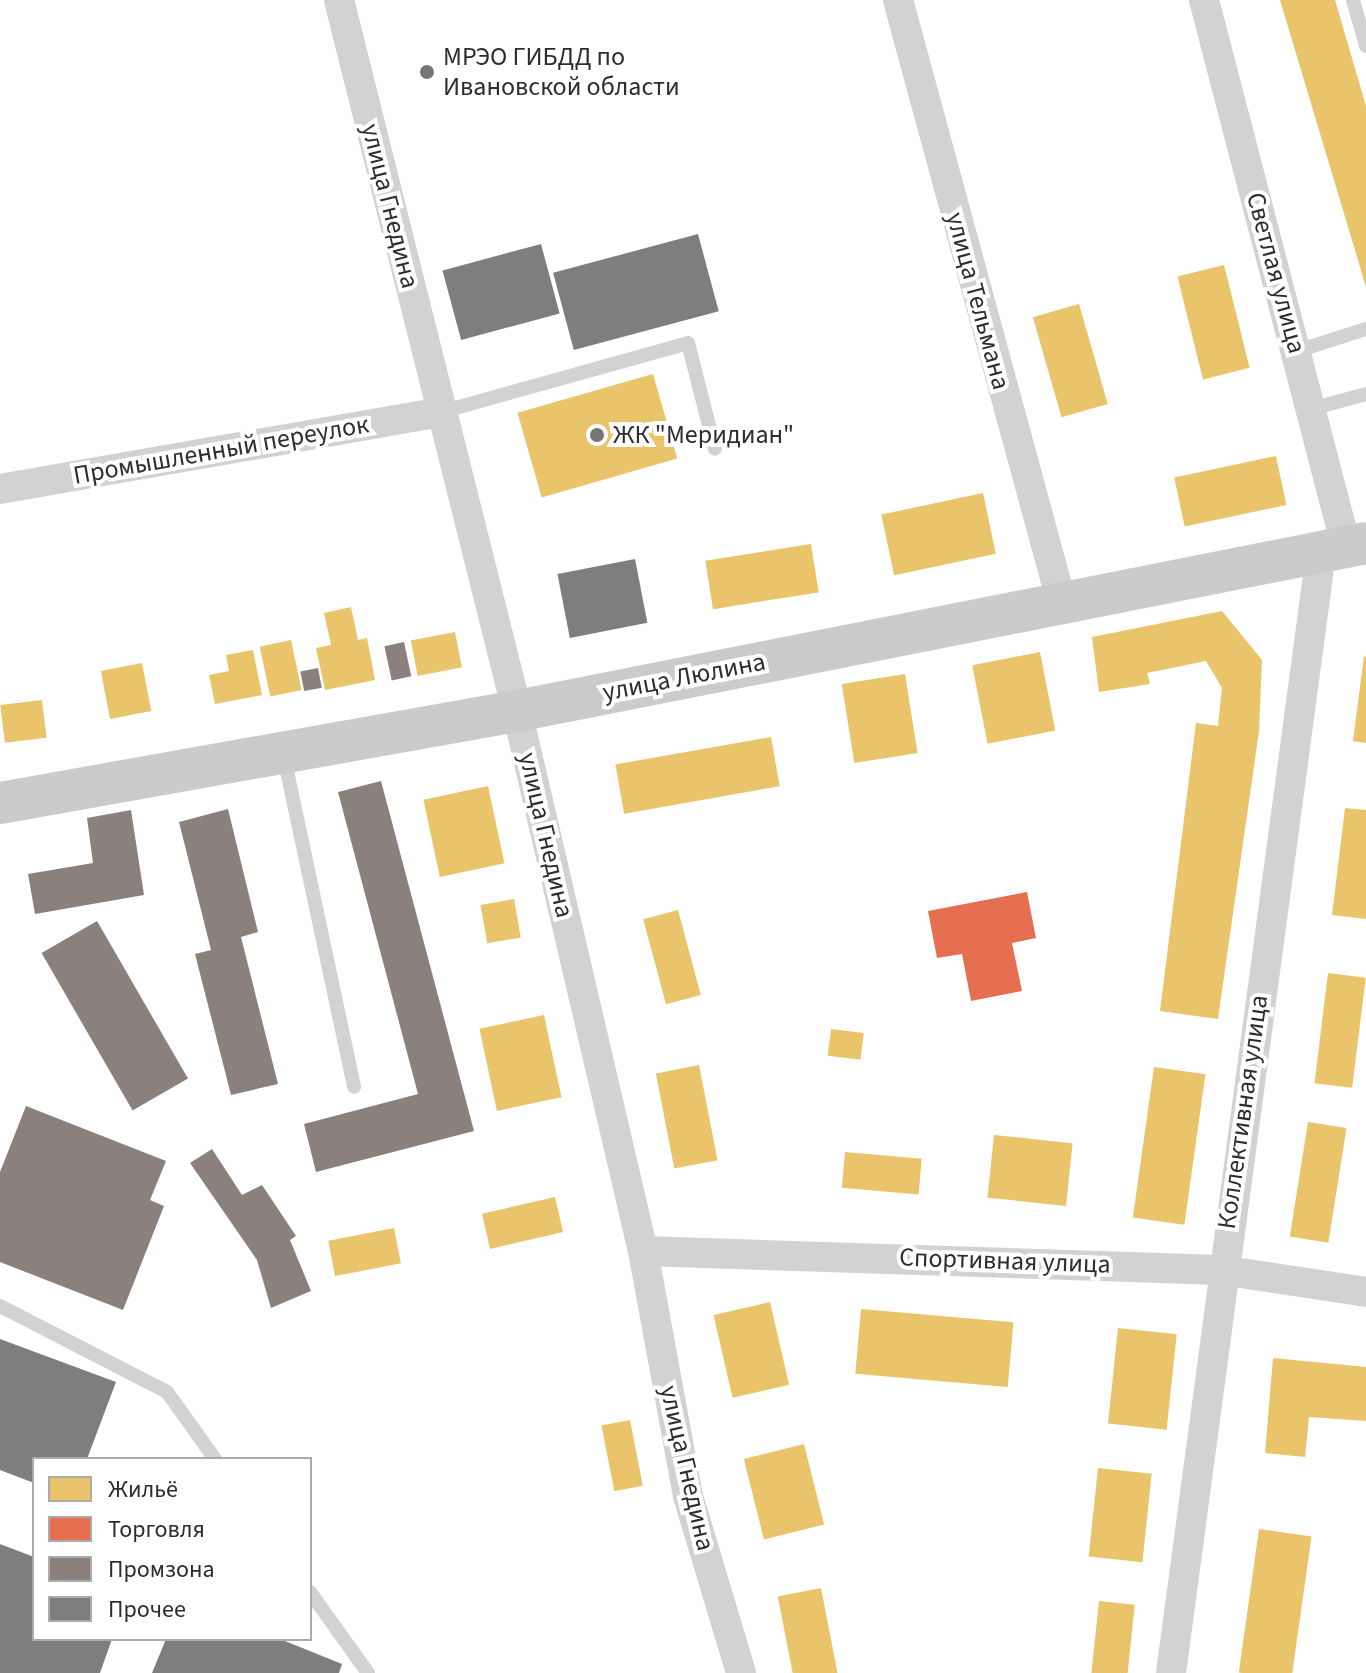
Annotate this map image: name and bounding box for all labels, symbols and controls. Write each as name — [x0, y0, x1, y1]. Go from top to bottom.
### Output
place label: МРЭО ГИБДД по Ивановской области — [443, 41, 680, 102]
marker: МРЭО ГИБДД по Ивановской области — [418, 63, 436, 81]
street label: улица Гнедина — [354, 120, 426, 292]
street label: Светлая улица — [1240, 189, 1312, 357]
street label: улица Тельмана — [939, 209, 1017, 393]
street label: Промышленный переулок — [71, 409, 371, 491]
place label: ЖК "Меридиан" — [613, 419, 794, 451]
marker: ЖК "Меридиан" — [588, 426, 606, 444]
street label: улица Люлина — [600, 646, 768, 708]
street label: улица Гнедина — [512, 749, 580, 921]
street label: Коллективная улица — [1211, 993, 1275, 1231]
street label: Спортивная улица — [899, 1242, 1111, 1280]
street label: улица Гнедина — [653, 1382, 721, 1554]
legend — [32, 1457, 312, 1641]
text: Жильё — [108, 1472, 178, 1507]
text: Торговля — [108, 1512, 205, 1547]
text: Промзона — [108, 1552, 215, 1587]
text: Прочее — [108, 1592, 186, 1627]

